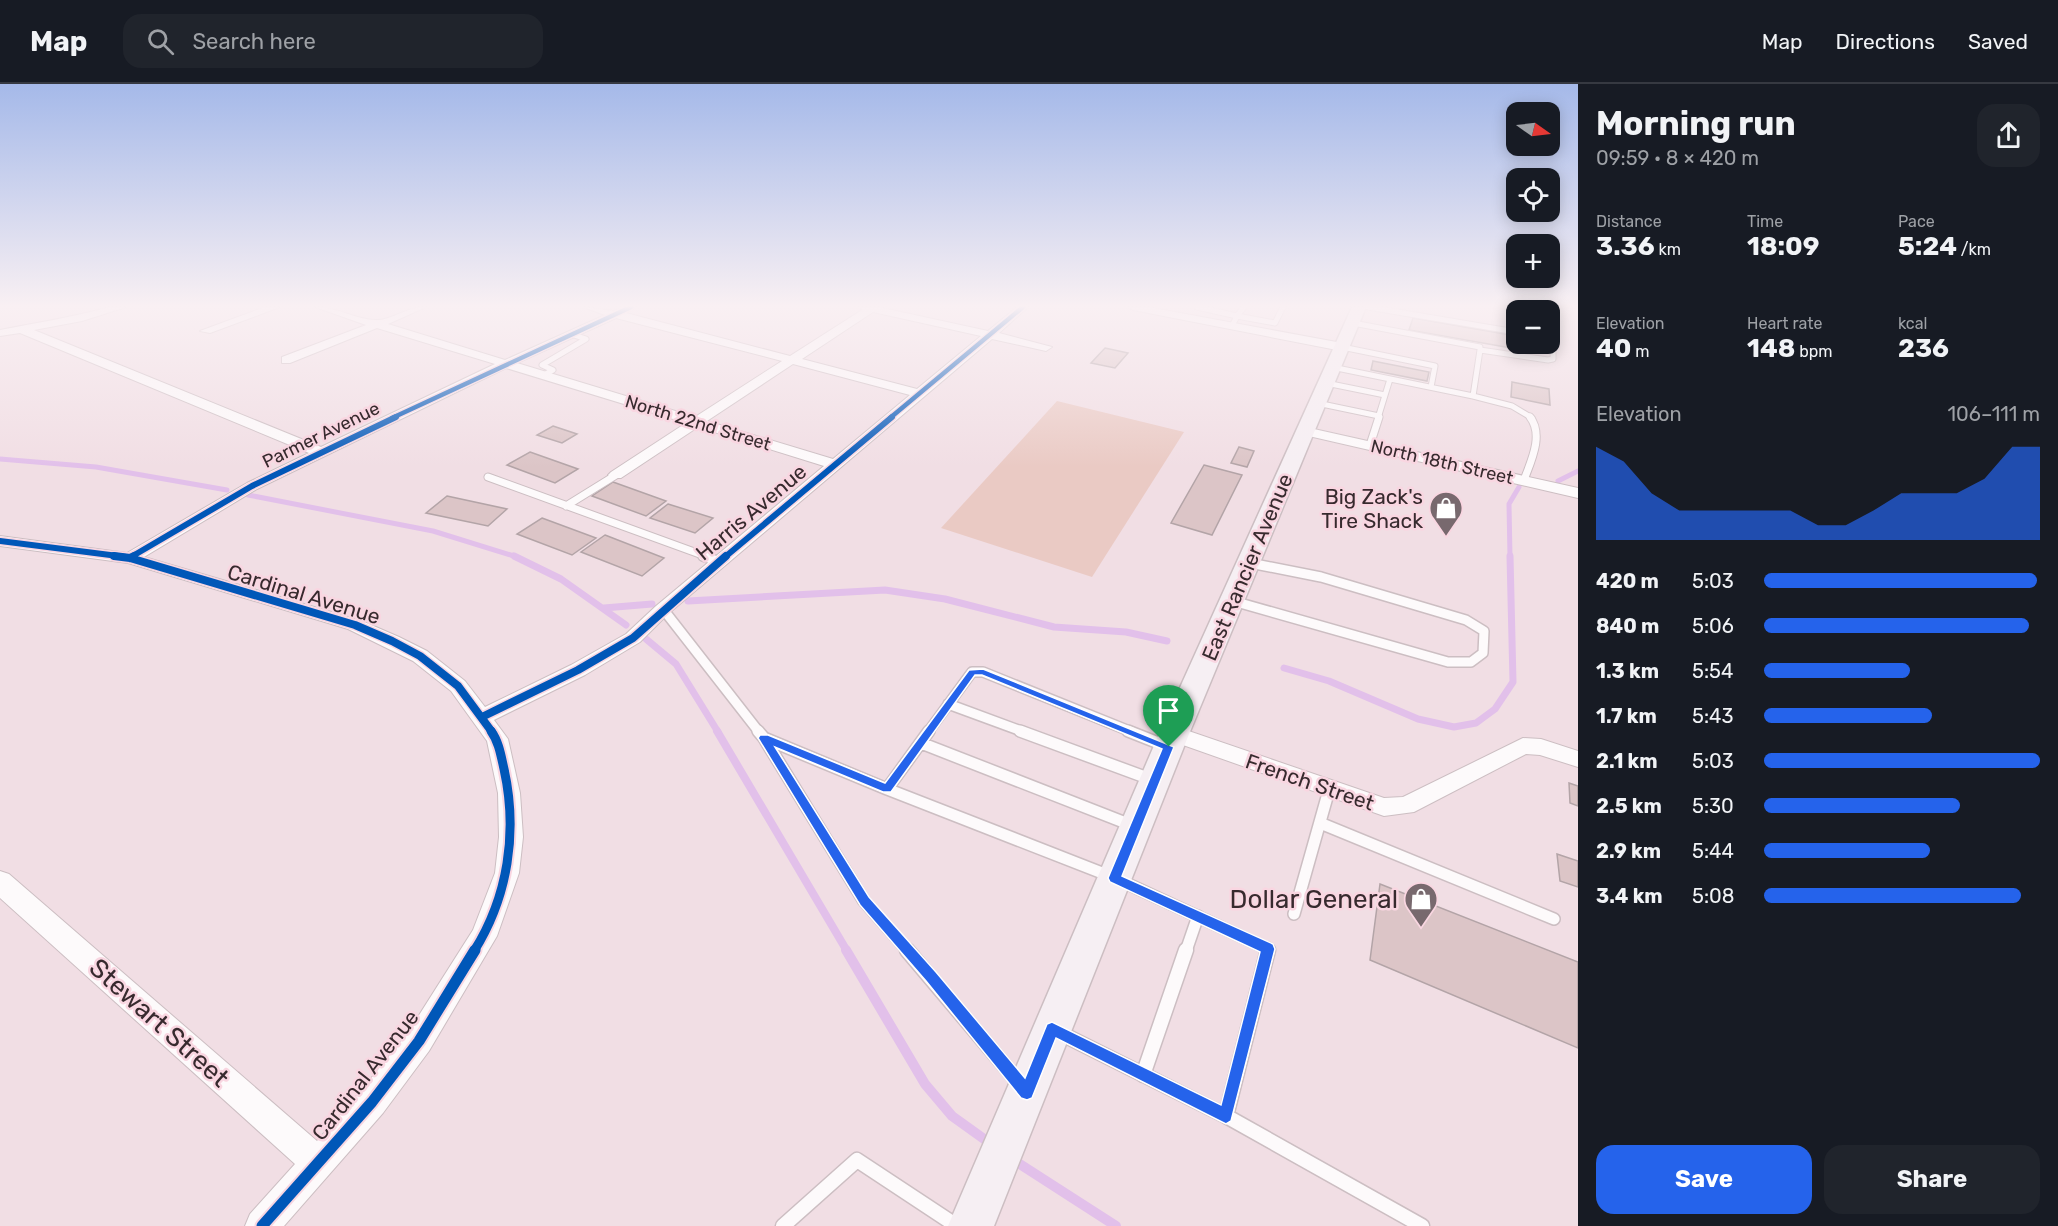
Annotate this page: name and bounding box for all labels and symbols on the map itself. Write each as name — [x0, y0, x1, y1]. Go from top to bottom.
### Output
north arrow — [1506, 102, 1560, 156]
street label: North 22nd Street — [622, 390, 774, 456]
street label: Parmer Avenue — [259, 397, 383, 473]
street label: North 18th Street — [1369, 435, 1515, 489]
street label: Harris Avenue — [691, 459, 811, 565]
street label: East Rancier Avenue — [1196, 470, 1298, 664]
place label: Big Zack's Tire Shack — [1321, 484, 1423, 533]
shop icon: Big Zack's Tire Shack — [1428, 490, 1464, 537]
street label: Cardinal Avenue — [225, 559, 383, 629]
pin — [1143, 685, 1194, 747]
street label: French Street — [1242, 748, 1378, 816]
shop icon: Dollar General — [1403, 881, 1439, 928]
place label: Dollar General — [1230, 884, 1398, 915]
street label: Stewart Street — [83, 952, 235, 1094]
street label: Cardinal Avenue — [306, 1005, 424, 1145]

